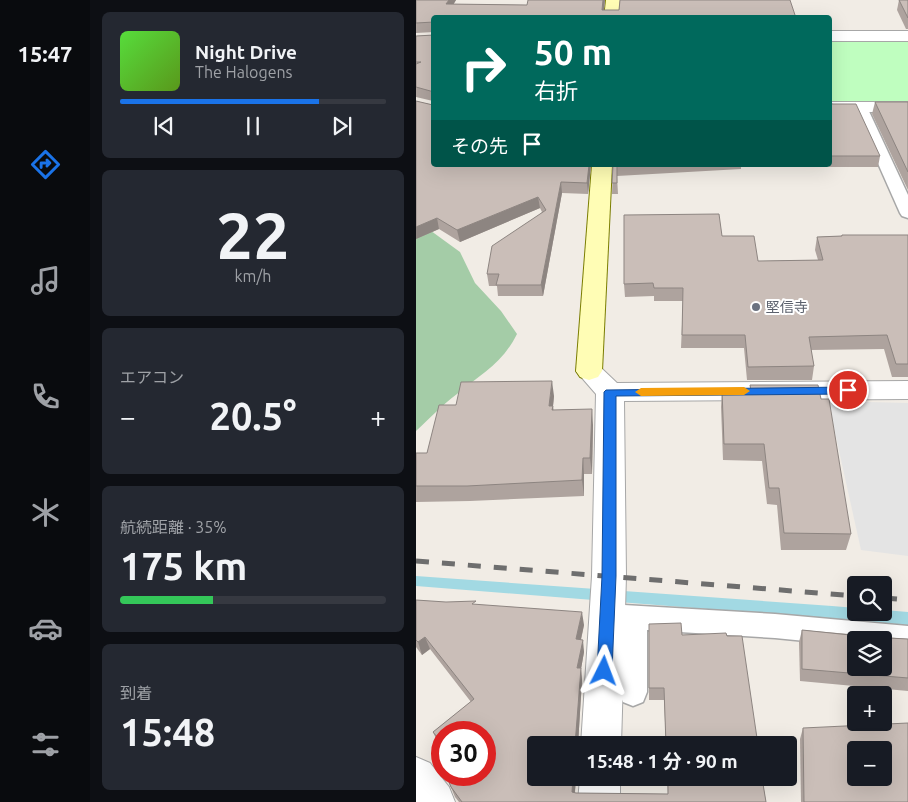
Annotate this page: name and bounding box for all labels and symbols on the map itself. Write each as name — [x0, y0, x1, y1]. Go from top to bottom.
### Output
place label: 堅信寺 — [766, 299, 808, 315]
marker: 堅信寺 — [750, 301, 762, 313]
pin — [827, 369, 869, 411]
position arrow — [577, 644, 629, 696]
speed limit sign: 30 — [431, 721, 496, 786]

